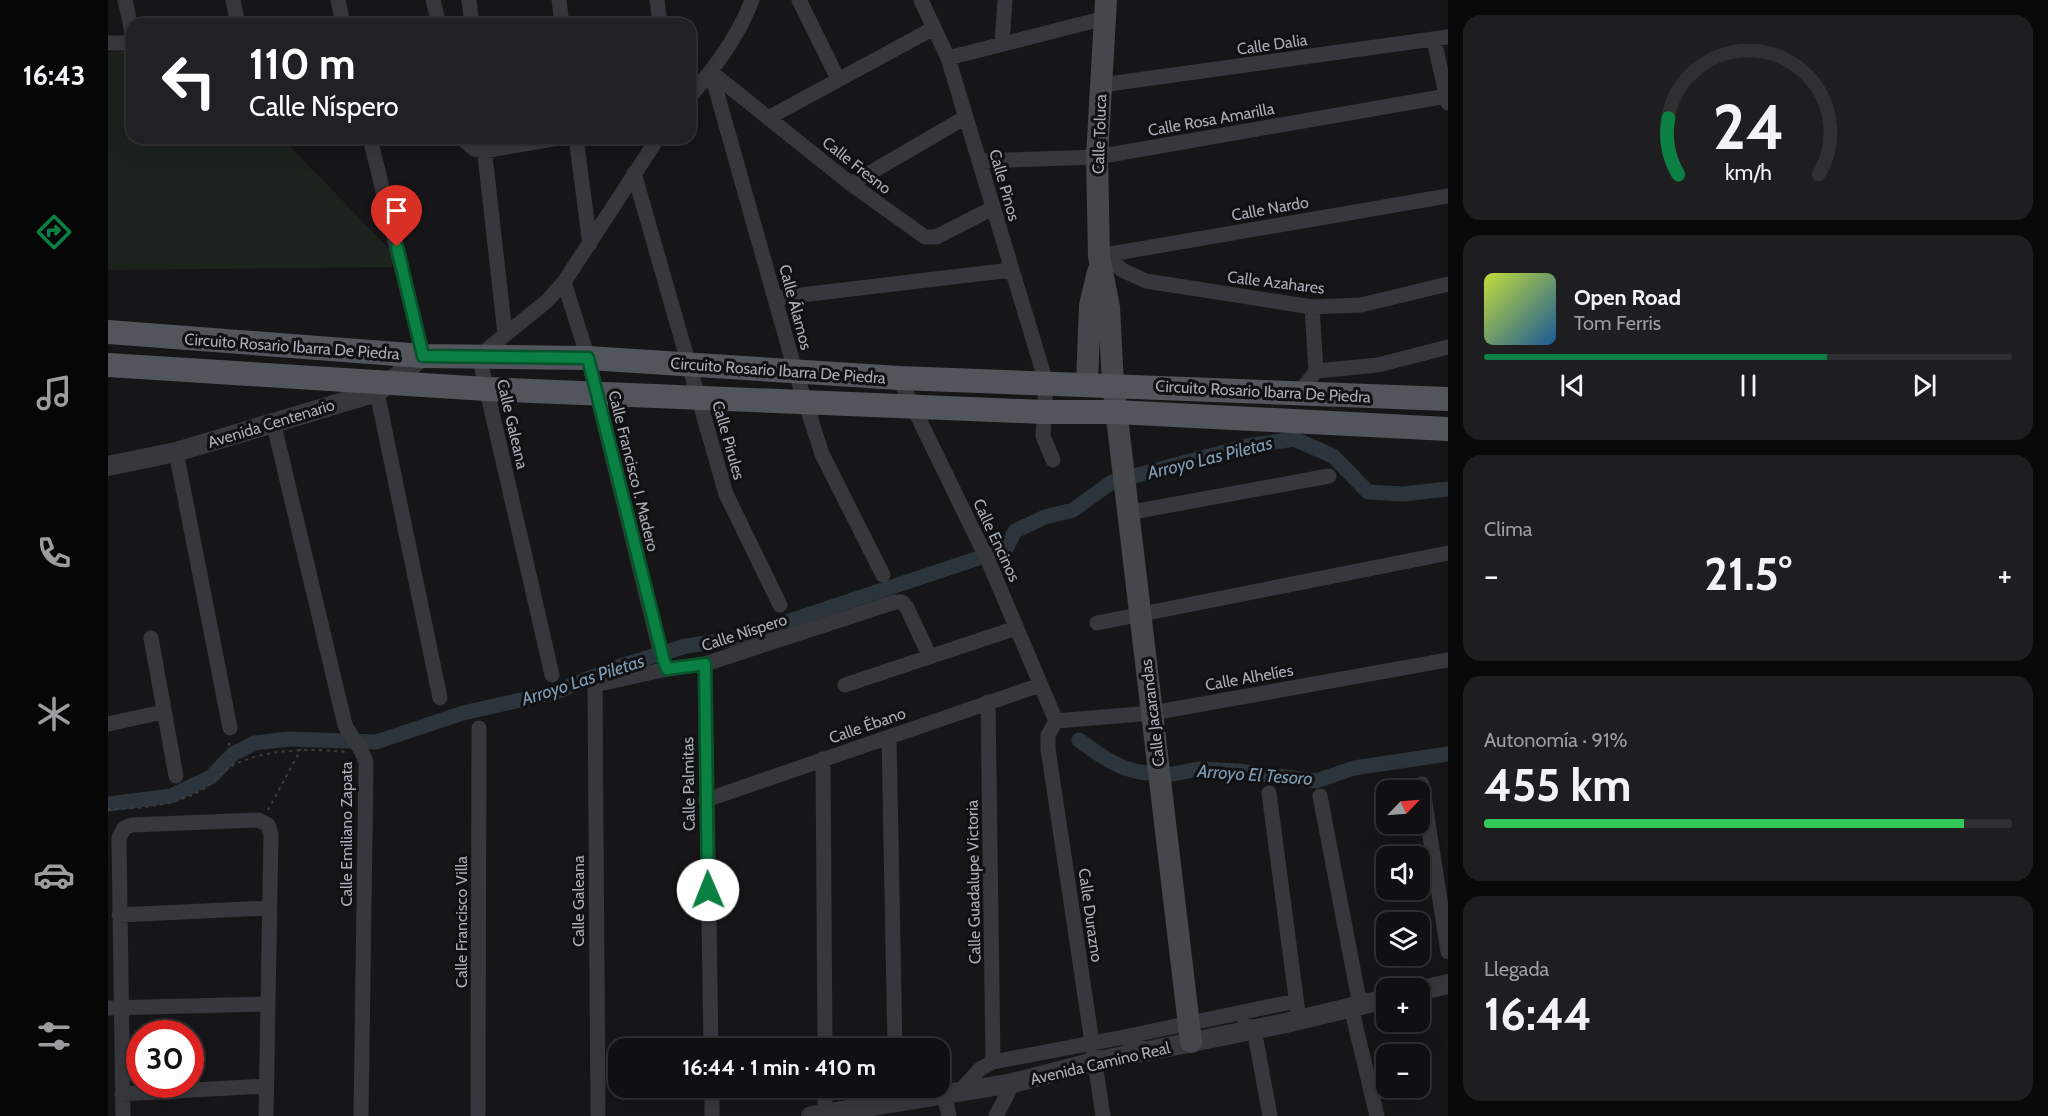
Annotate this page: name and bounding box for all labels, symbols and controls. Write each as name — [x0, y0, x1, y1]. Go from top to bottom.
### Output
street label: Calle Dalia — [1236, 30, 1309, 59]
text: 110 m — [249, 38, 356, 90]
icon: left — [150, 42, 228, 120]
text: 16:43 — [23, 59, 85, 92]
text: 24 — [1712, 89, 1784, 165]
text: Calle Níspero — [249, 90, 399, 123]
street label: Calle Toluca — [1089, 93, 1110, 174]
street label: Calle Rosa Amarilla — [1146, 99, 1276, 140]
street label: Calle Fresno — [819, 133, 895, 198]
street label: Calle Pinos — [985, 147, 1024, 223]
text: km/h — [1725, 159, 1771, 185]
pin — [371, 185, 422, 247]
street label: Calle Nardo — [1230, 192, 1310, 225]
icon: arrive — [380, 194, 413, 227]
icon: directions — [33, 211, 75, 253]
street label: Calle Álamos — [775, 262, 816, 352]
street label: Calle Azahares — [1226, 267, 1326, 298]
text: Open Road — [1574, 284, 1681, 311]
text: Tom Ferris — [1574, 311, 1661, 335]
street label: Circuito Rosario Ibarra De Piedra — [184, 329, 401, 364]
street label: Circuito Rosario Ibarra De Piedra — [670, 353, 887, 388]
icon: previous — [1556, 369, 1589, 402]
icon: pause — [1732, 369, 1765, 402]
icon: next — [1908, 369, 1941, 402]
icon: music — [33, 372, 75, 414]
street label: Circuito Rosario Ibarra De Piedra — [1155, 376, 1372, 407]
street label: Calle Galeana — [493, 377, 532, 471]
street label: Calle Francisco I. Madero — [604, 389, 663, 554]
street label: Avenida Centenario — [205, 395, 337, 452]
street label: Calle Pirules — [708, 398, 749, 482]
water label: Arroyo Las Piletas — [1144, 432, 1275, 484]
street label: Calle Encinos — [969, 496, 1024, 585]
text: Clima — [1484, 517, 1532, 541]
icon: phone — [33, 532, 75, 574]
text: 21.5° — [1704, 547, 1792, 601]
text: − — [1484, 555, 1499, 595]
text: + — [1997, 555, 2012, 595]
street label: Calle Níspero — [699, 610, 789, 655]
water label: Arroyo Las Piletas — [518, 650, 647, 711]
street label: Calle Jacarandas — [1136, 658, 1169, 768]
street label: Calle Alhelíes — [1204, 660, 1295, 695]
icon: climate — [33, 693, 75, 735]
street label: Calle Ébano — [826, 703, 908, 747]
text: Autonomía · 91% — [1484, 728, 1627, 752]
street label: Calle Palmitas — [678, 736, 699, 831]
text: 455 km — [1484, 758, 1631, 812]
water label: Arroyo El Tesoro — [1196, 760, 1313, 790]
street label: Calle Emiliano Zapata — [337, 761, 356, 906]
north arrow — [1376, 780, 1430, 834]
map controls — [1376, 780, 1430, 1098]
street label: Calle Guadalupe Victoria — [963, 799, 984, 964]
button: sound — [1376, 846, 1430, 900]
icon: car — [33, 854, 75, 896]
street label: Calle Galeana — [569, 855, 588, 947]
street label: Calle Francisco Villa — [452, 856, 471, 988]
position arrow — [676, 858, 740, 922]
street label: Calle Durazno — [1075, 867, 1107, 963]
button: layers — [1376, 912, 1430, 966]
text: Llegada — [1484, 957, 1549, 981]
button: + — [1376, 978, 1430, 1032]
text: 16:44 — [1484, 987, 1592, 1041]
icon: filters — [33, 1015, 75, 1057]
speed limit sign: 30 — [126, 1020, 204, 1098]
street label: Avenida Camino Real — [1028, 1038, 1172, 1089]
button: − — [1376, 1044, 1430, 1098]
text: 16:44 · 1 min · 410 m — [682, 1054, 876, 1081]

